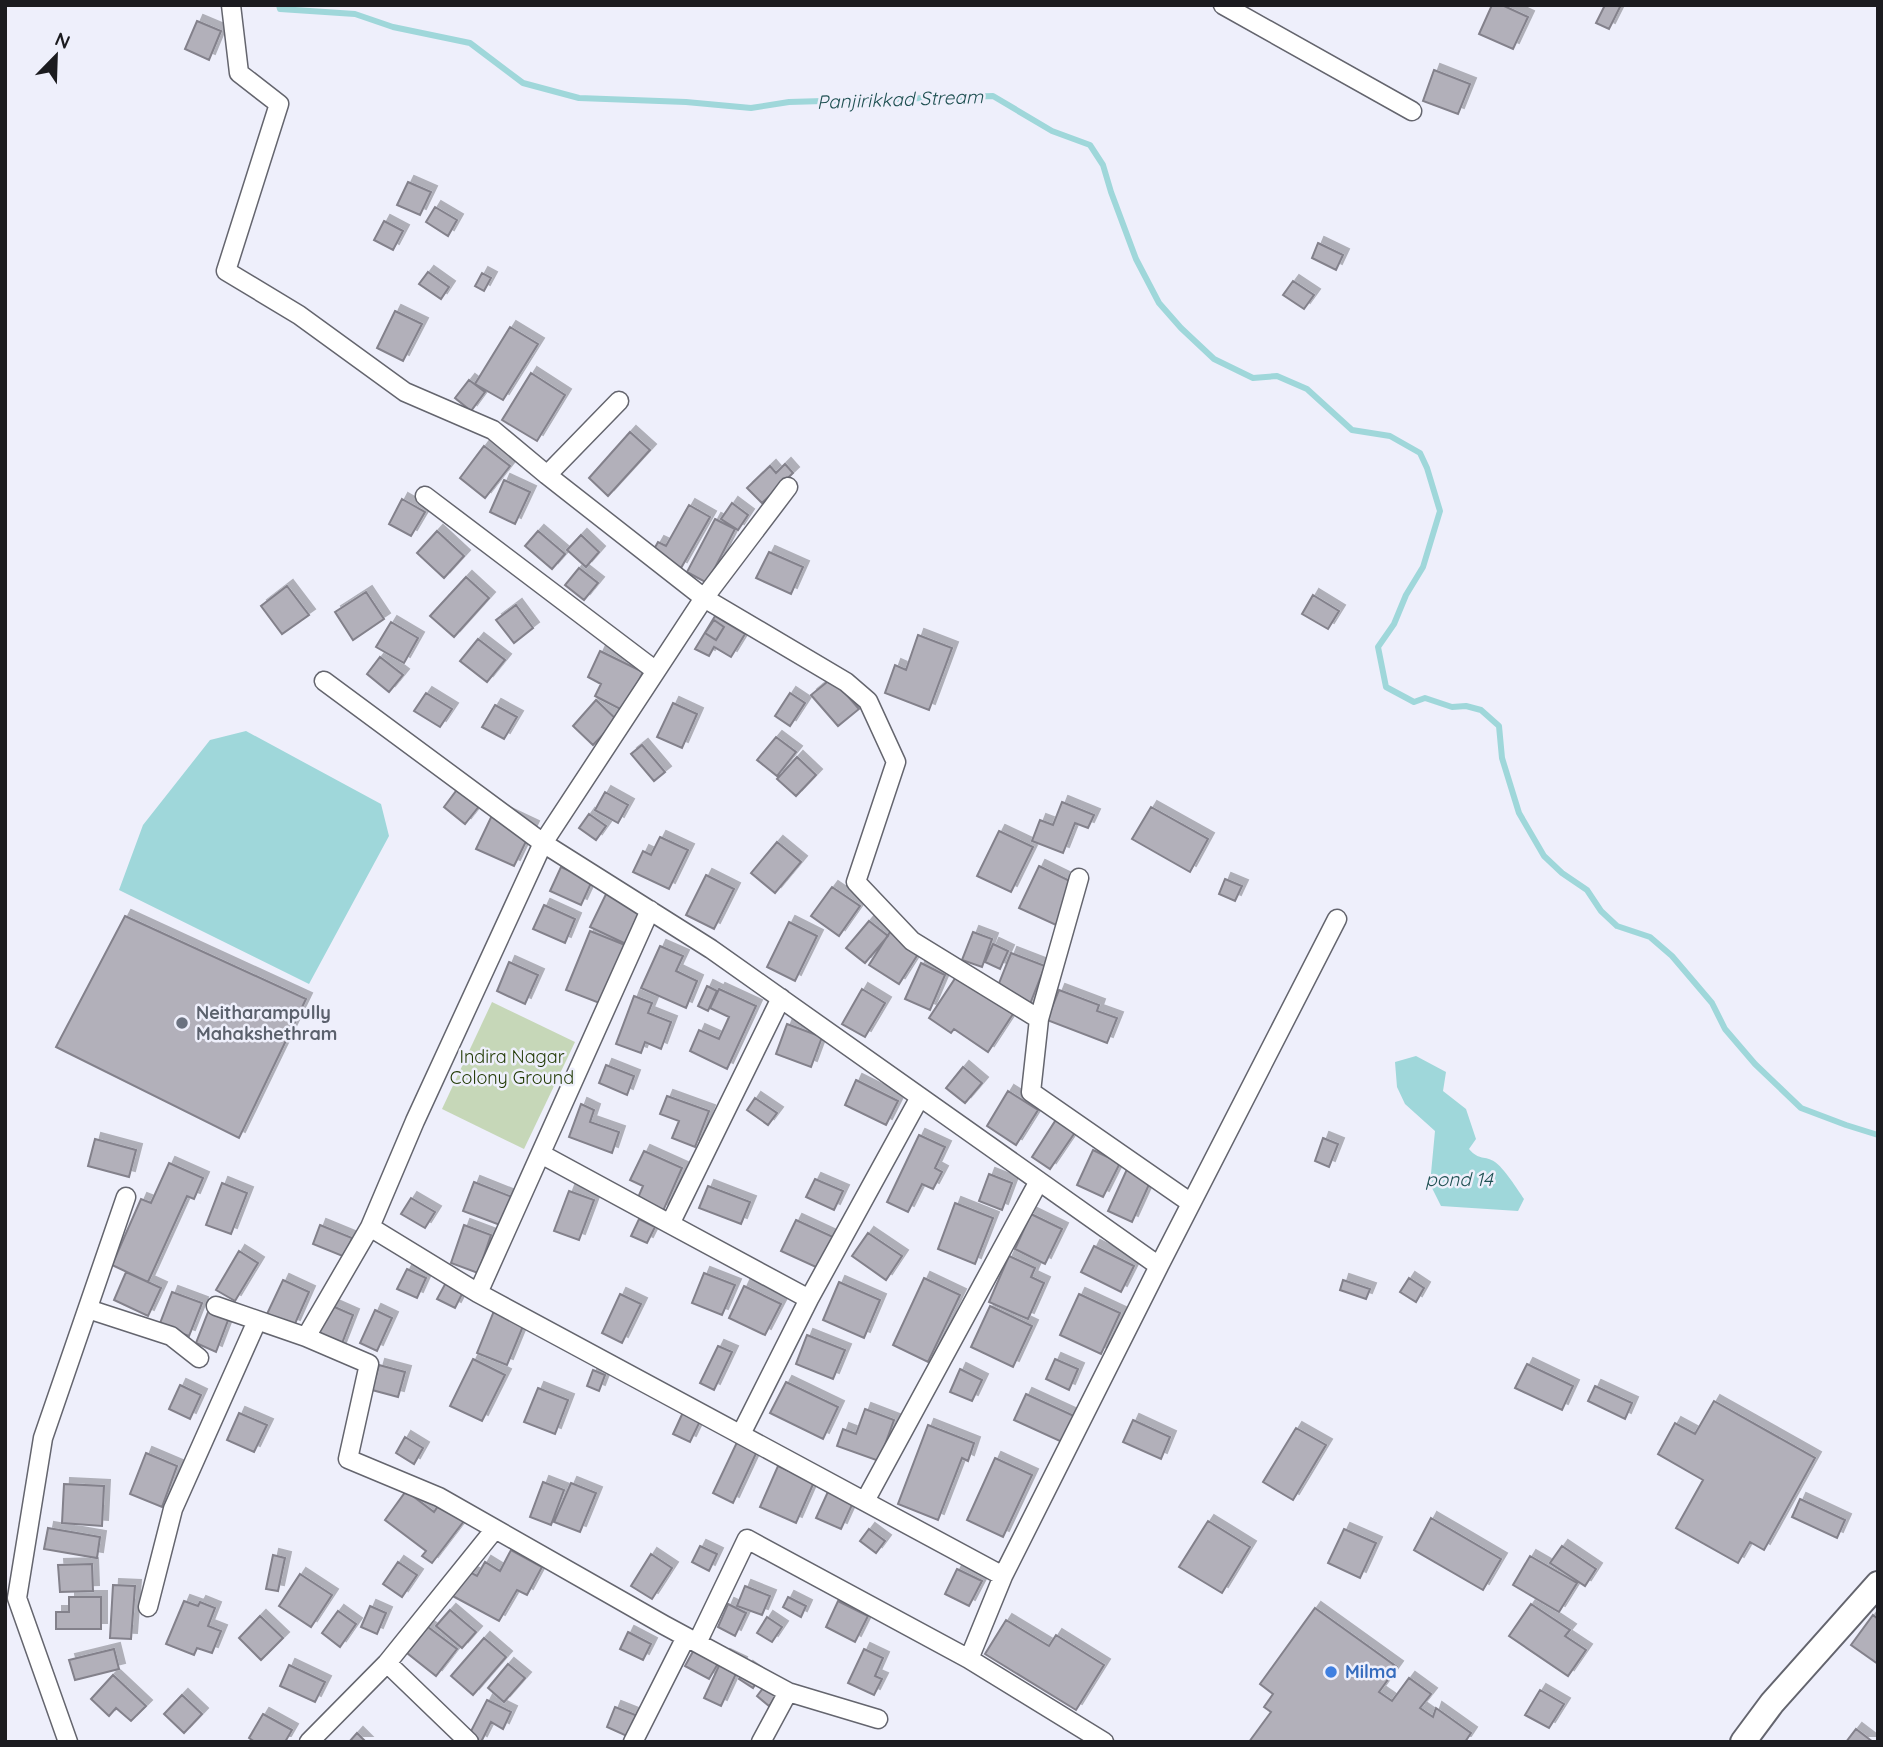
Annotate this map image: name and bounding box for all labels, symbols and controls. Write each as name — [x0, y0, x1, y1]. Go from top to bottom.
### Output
north arrow — [21, 21, 91, 91]
text: N — [52, 27, 74, 54]
water label: Panjirikkad Stream — [816, 84, 984, 114]
place label: Neitharampully Mahakshethram — [196, 1001, 337, 1045]
marker: Neitharampully Mahakshethram — [174, 1015, 190, 1031]
park label: Indira Nagar Colony Ground — [450, 1045, 574, 1089]
water label: pond 14 — [1425, 1167, 1494, 1191]
place label: Milma — [1345, 1660, 1397, 1683]
marker: Milma — [1323, 1664, 1339, 1680]

